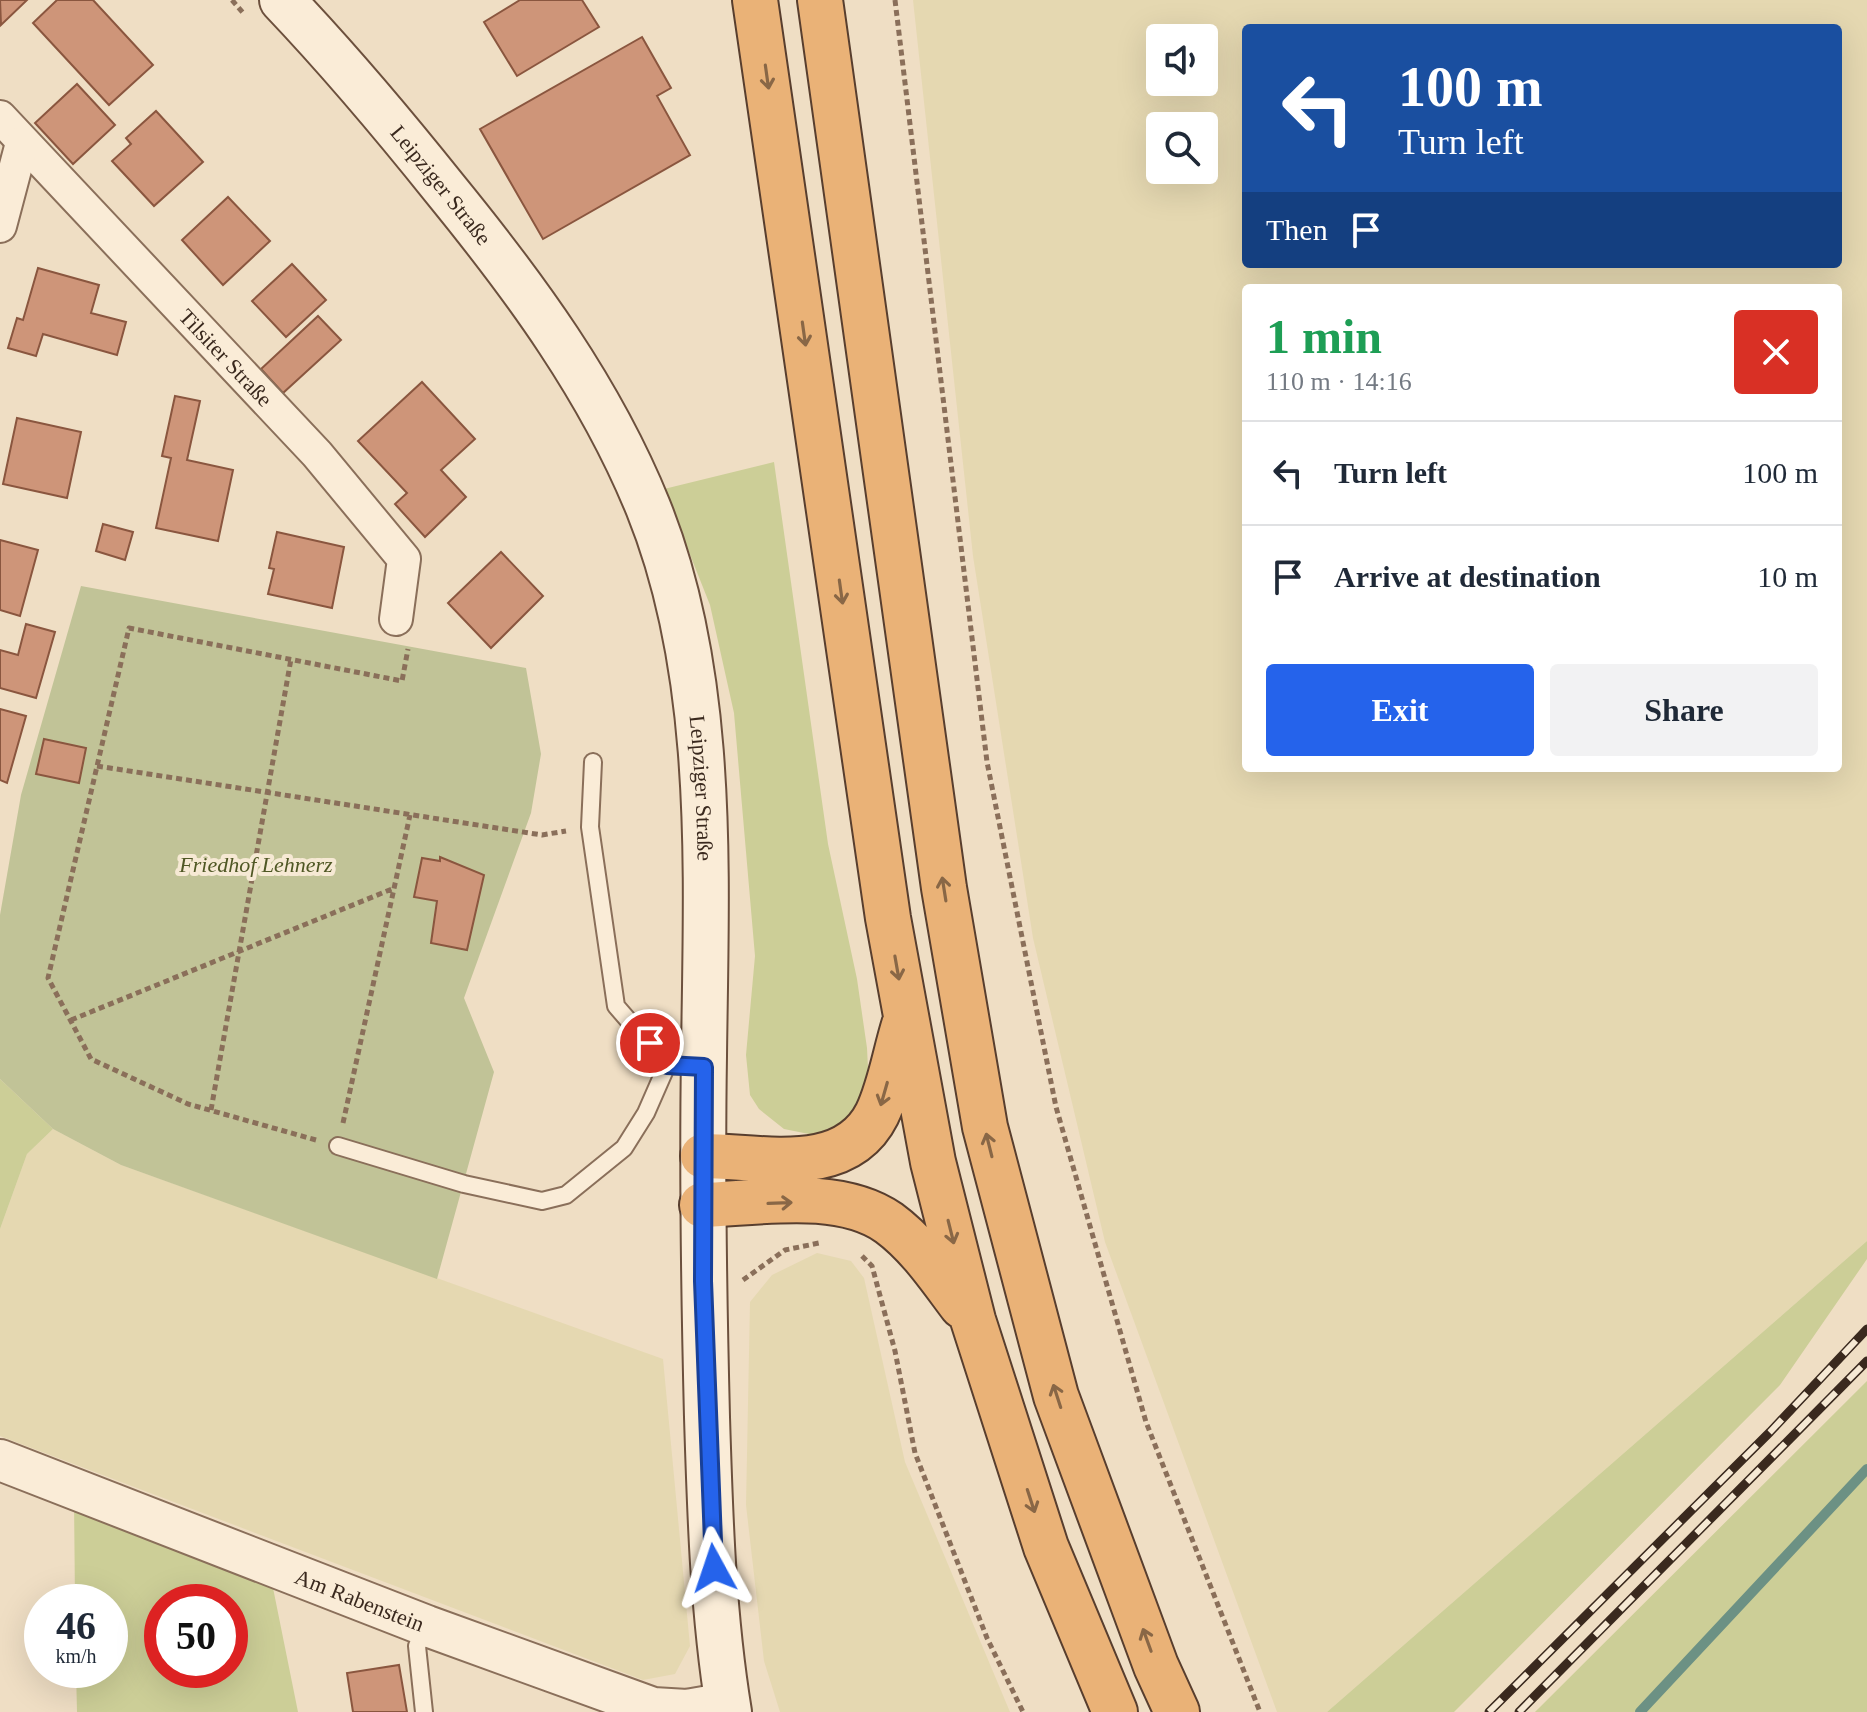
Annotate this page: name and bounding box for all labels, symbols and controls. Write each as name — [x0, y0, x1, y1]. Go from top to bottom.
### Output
map controls — [1146, 24, 1218, 184]
button: sound — [1146, 24, 1218, 96]
icon: left — [1266, 56, 1370, 160]
text: 100 m — [1398, 56, 1543, 118]
one-way arrow — [760, 64, 775, 89]
button: search — [1146, 112, 1218, 184]
street label: Leipziger Straße — [386, 120, 497, 249]
text: Turn left — [1398, 122, 1524, 162]
icon: arrive — [1344, 208, 1388, 252]
text: Then — [1266, 213, 1328, 246]
street label: Tilsiter Straße — [174, 303, 278, 411]
text: 1 min — [1266, 310, 1382, 363]
button: close — [1734, 310, 1818, 394]
one-way arrow — [797, 321, 812, 347]
text: 110 m · 14:16 — [1266, 367, 1412, 396]
icon: left — [1266, 451, 1310, 495]
text: Turn left — [1334, 456, 1447, 489]
text: 100 m — [1742, 456, 1818, 489]
icon: arrive — [1266, 555, 1310, 599]
text: Arrive at destination — [1334, 560, 1601, 593]
text: 10 m — [1757, 560, 1818, 593]
one-way arrow — [834, 579, 849, 604]
button: Exit — [1266, 664, 1534, 756]
button: Share — [1550, 664, 1818, 756]
street label: Leipziger Straße — [685, 714, 718, 861]
park label: Friedhof Lehnerz — [178, 852, 333, 877]
one-way arrow — [936, 877, 951, 903]
one-way arrow — [890, 955, 905, 981]
pin — [616, 1009, 684, 1077]
icon: arrive — [628, 1021, 672, 1065]
one-way arrow — [876, 1081, 890, 1106]
one-way arrow — [981, 1133, 996, 1159]
one-way arrow — [766, 1195, 793, 1210]
one-way arrow — [944, 1219, 959, 1245]
one-way arrow — [1049, 1384, 1064, 1410]
one-way arrow — [1025, 1488, 1039, 1513]
position arrow — [672, 1526, 756, 1610]
street label: Am Rabenstein — [292, 1564, 428, 1636]
speed limit sign: 50 — [144, 1584, 248, 1688]
text: 46 — [56, 1603, 96, 1648]
one-way arrow — [1139, 1628, 1153, 1653]
text: km/h — [55, 1645, 97, 1667]

